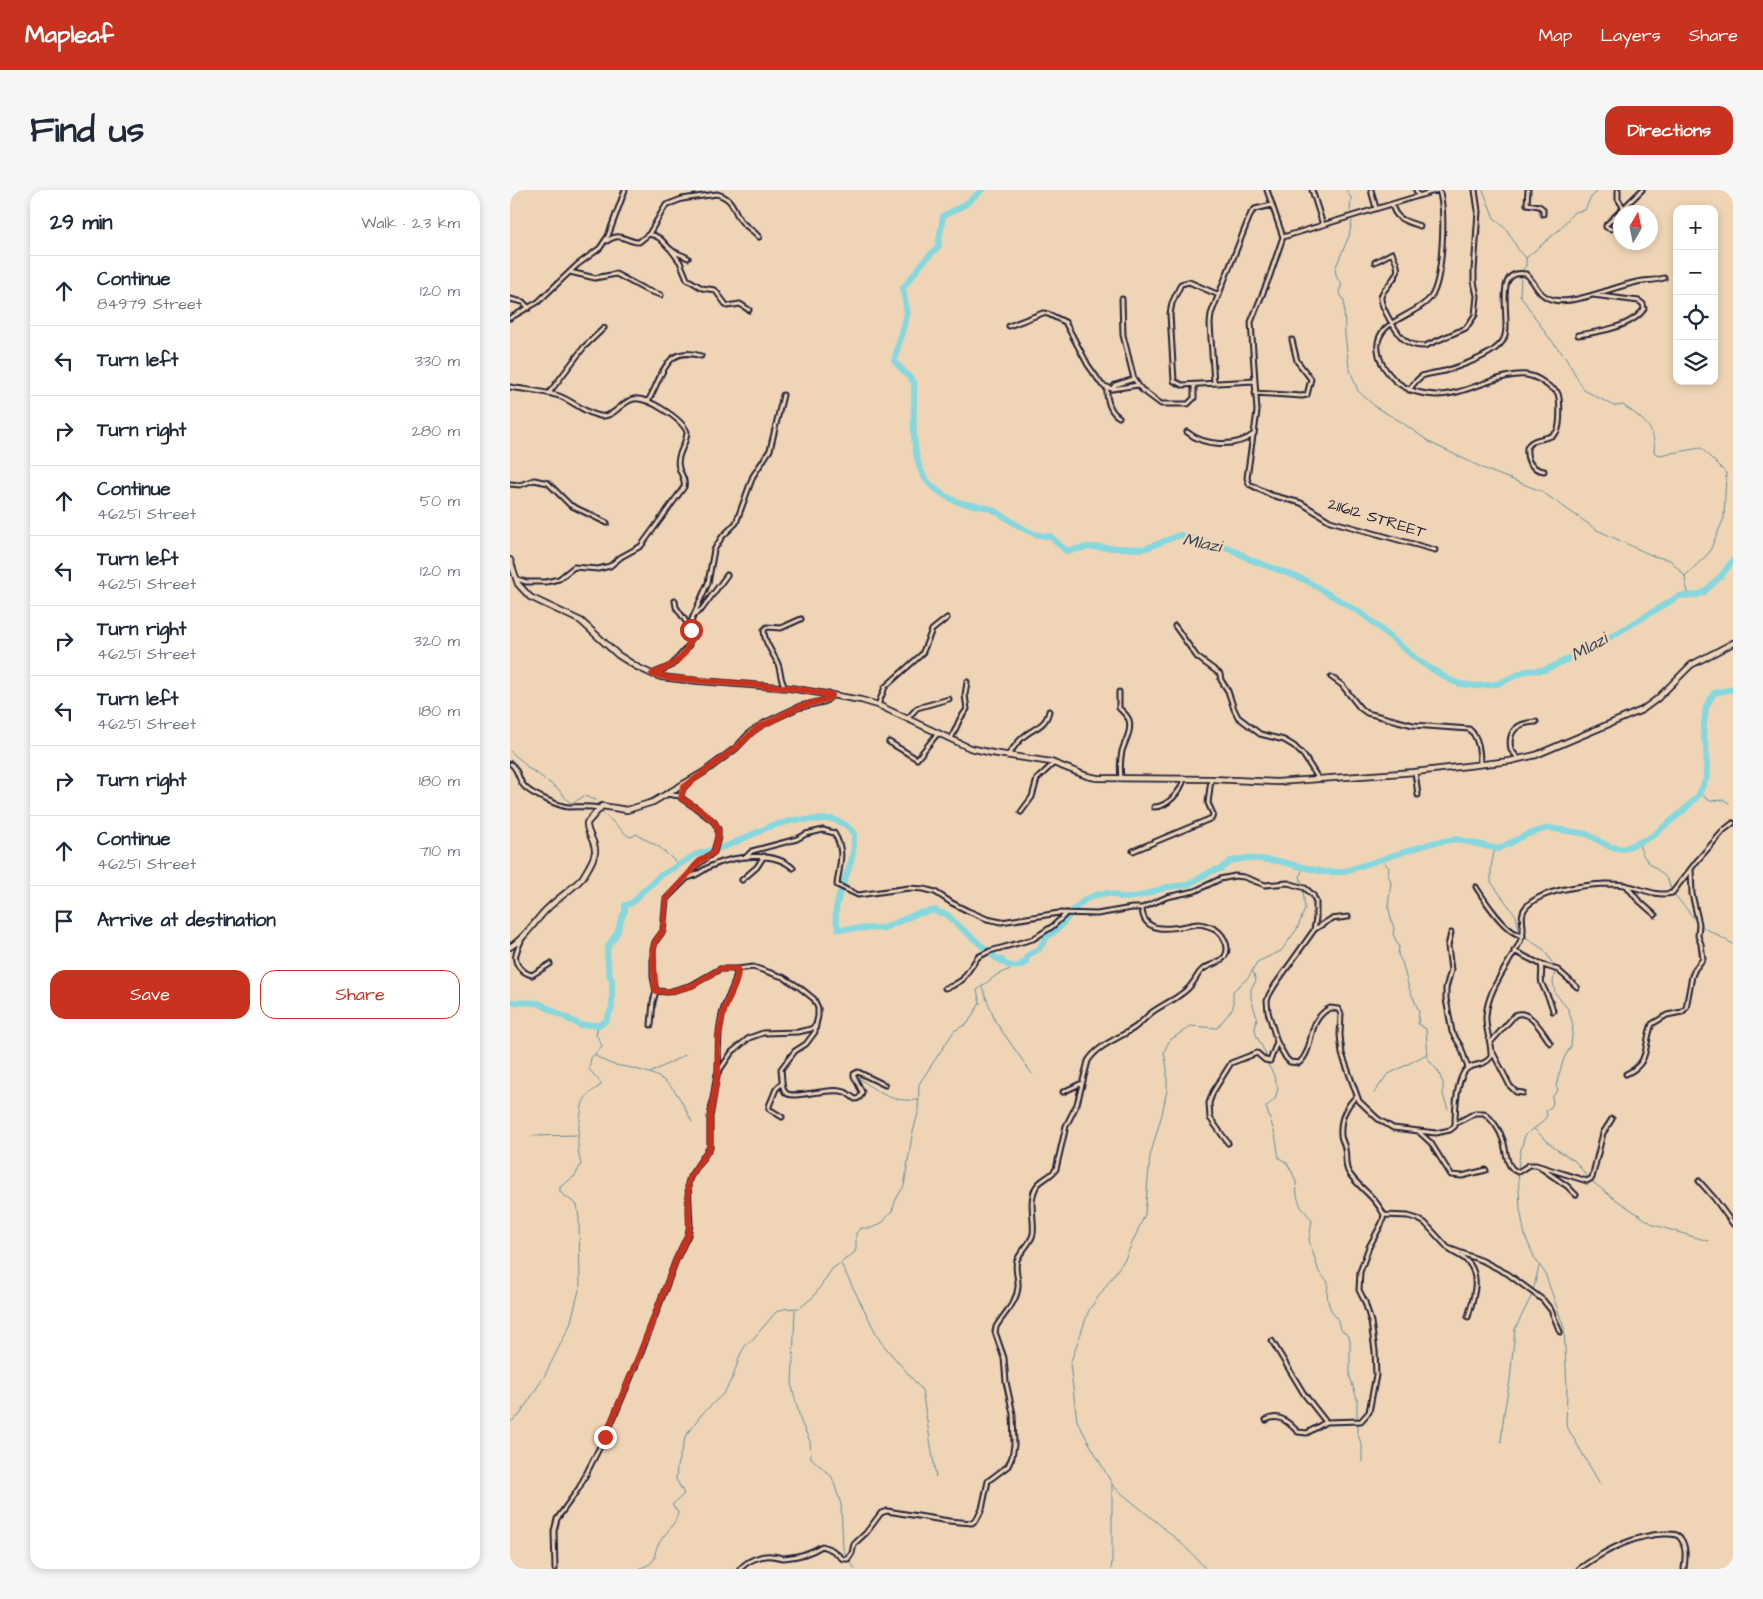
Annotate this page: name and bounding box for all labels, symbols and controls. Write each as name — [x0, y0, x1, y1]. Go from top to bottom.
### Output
text: Mapleaf — [25, 18, 114, 52]
text: Map — [1538, 23, 1572, 48]
text: Layers — [1600, 23, 1661, 48]
text: Share — [1689, 23, 1738, 48]
text: Find us — [30, 106, 144, 155]
button: Directions — [1605, 106, 1733, 155]
north arrow — [1613, 205, 1658, 250]
map controls — [1673, 205, 1718, 385]
button: + — [1673, 205, 1718, 250]
text: 29 min — [50, 208, 112, 237]
text: Walk · 2.3 km — [361, 212, 460, 234]
button: − — [1673, 250, 1718, 295]
text: Continue — [97, 266, 171, 293]
icon: ahead — [50, 277, 78, 305]
text: 120 m — [420, 280, 460, 302]
text: 84979 Street — [97, 293, 202, 315]
button: locate — [1673, 295, 1718, 340]
button: layers — [1673, 340, 1718, 385]
icon: left — [50, 347, 78, 375]
text: Turn left — [97, 347, 178, 374]
text: 330 m — [415, 350, 460, 372]
icon: right — [50, 417, 78, 445]
text: Turn right — [97, 417, 186, 444]
text: 280 m — [412, 420, 460, 442]
text: Continue — [97, 476, 171, 503]
icon: ahead — [50, 487, 78, 515]
text: 50 m — [420, 490, 460, 512]
street label: 211612 STREET — [1325, 493, 1429, 543]
text: 46251 Street — [97, 503, 196, 525]
water label: Mlazi — [1181, 527, 1226, 559]
text: Turn left — [97, 546, 178, 573]
icon: left — [50, 557, 78, 585]
text: 120 m — [420, 560, 460, 582]
text: 46251 Street — [97, 573, 196, 595]
text: Turn right — [97, 616, 186, 643]
route start — [680, 619, 703, 642]
water label: Mlazi — [1566, 625, 1614, 667]
icon: right — [50, 627, 78, 655]
text: 320 m — [414, 630, 460, 652]
text: 46251 Street — [97, 643, 196, 665]
text: Turn left — [97, 686, 178, 713]
icon: left — [50, 697, 78, 725]
text: 180 m — [419, 700, 460, 722]
text: 46251 Street — [97, 713, 196, 735]
icon: right — [50, 767, 78, 795]
text: Turn right — [97, 767, 186, 794]
text: 180 m — [419, 770, 460, 792]
text: Continue — [97, 826, 171, 853]
icon: ahead — [50, 837, 78, 865]
text: 710 m — [419, 840, 460, 862]
text: 46251 Street — [97, 853, 196, 875]
icon: arrive — [50, 907, 78, 935]
text: Arrive at destination — [97, 907, 276, 934]
button: Save — [50, 970, 250, 1019]
button: Share — [260, 970, 460, 1019]
route end — [594, 1426, 617, 1449]

